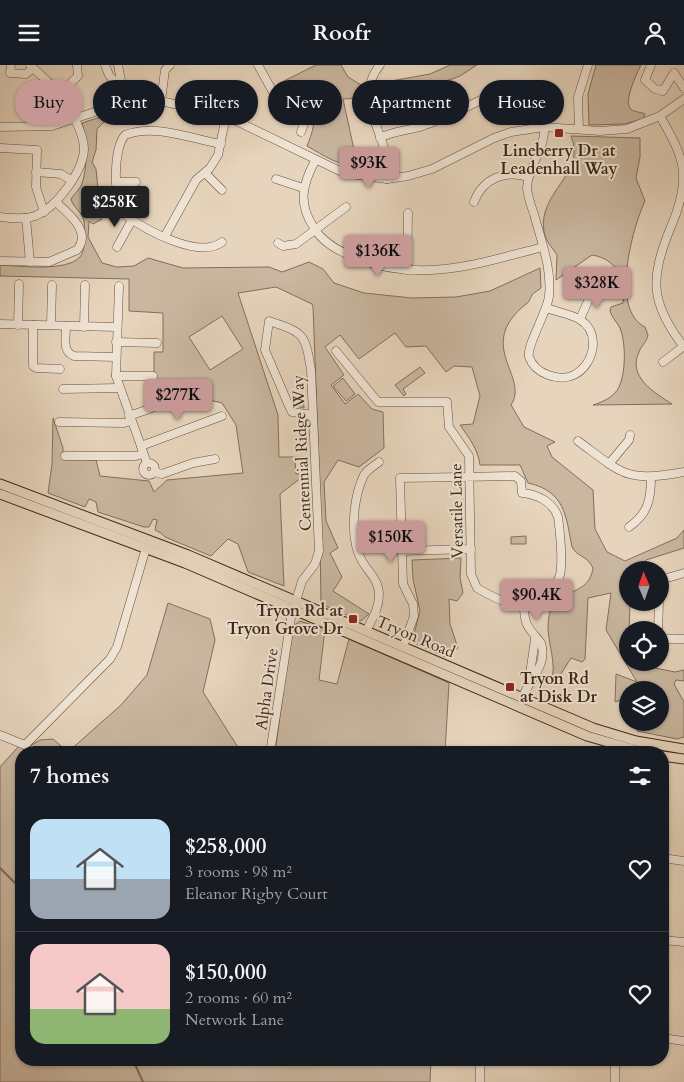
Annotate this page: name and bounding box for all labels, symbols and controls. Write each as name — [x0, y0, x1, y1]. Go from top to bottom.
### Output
text: Roofr — [313, 18, 371, 48]
icon: menu — [15, 19, 43, 47]
icon: person — [641, 19, 669, 47]
chip: Buy — [15, 80, 83, 125]
chip: Rent — [93, 80, 165, 125]
chip: Filters — [175, 80, 258, 125]
chip: New — [268, 80, 342, 125]
chip: Apartment — [352, 80, 469, 125]
chip: House — [479, 80, 564, 125]
marker: Lineberry Dr at Leadenhall Way — [553, 127, 565, 139]
place label: Lineberry Dr at Leadenhall Way — [500, 140, 618, 180]
pin: $93K — [339, 147, 399, 189]
text: $93K — [350, 152, 388, 174]
pin: $258K — [80, 185, 150, 228]
text: $258K — [92, 191, 138, 213]
pin: $136K — [343, 235, 413, 277]
text: $136K — [355, 240, 401, 262]
pin: $328K — [562, 267, 632, 309]
text: $328K — [574, 272, 620, 294]
street label: Centennial Ridge Way — [287, 374, 317, 532]
pin: $277K — [143, 379, 213, 421]
text: $277K — [155, 384, 201, 406]
street label: Versatile Lane — [445, 463, 469, 559]
pin: $150K — [356, 521, 426, 563]
text: $150K — [368, 526, 414, 548]
north arrow — [619, 561, 669, 611]
map controls — [619, 561, 669, 731]
pin: $90.4K — [496, 579, 578, 621]
text: $90.4K — [512, 584, 562, 606]
place label: Tryon Rd at Tryon Grove Dr — [227, 600, 344, 640]
street label: Tryon Road — [373, 611, 459, 663]
marker: Tryon Rd at Tryon Grove Dr — [347, 613, 359, 625]
button: locate — [619, 621, 669, 671]
street label: Alpha Drive — [250, 647, 284, 732]
place label: Tryon Rd at Disk Dr — [520, 668, 597, 708]
marker: Tryon Rd at Disk Dr — [504, 681, 516, 693]
button: layers — [619, 681, 669, 731]
text: 7 homes — [30, 762, 109, 791]
icon: filters — [626, 762, 654, 790]
text: $258,000 — [185, 832, 266, 861]
icon: home — [70, 839, 130, 899]
icon: heart — [626, 855, 654, 883]
text: 3 rooms · 98 m² — [185, 861, 292, 883]
text: Eleanor Rigby Court — [185, 883, 327, 905]
text: $150,000 — [185, 958, 266, 987]
icon: home — [70, 964, 130, 1024]
icon: heart — [626, 980, 654, 1008]
text: 2 rooms · 60 m² — [185, 987, 292, 1009]
text: Network Lane — [185, 1009, 284, 1031]

